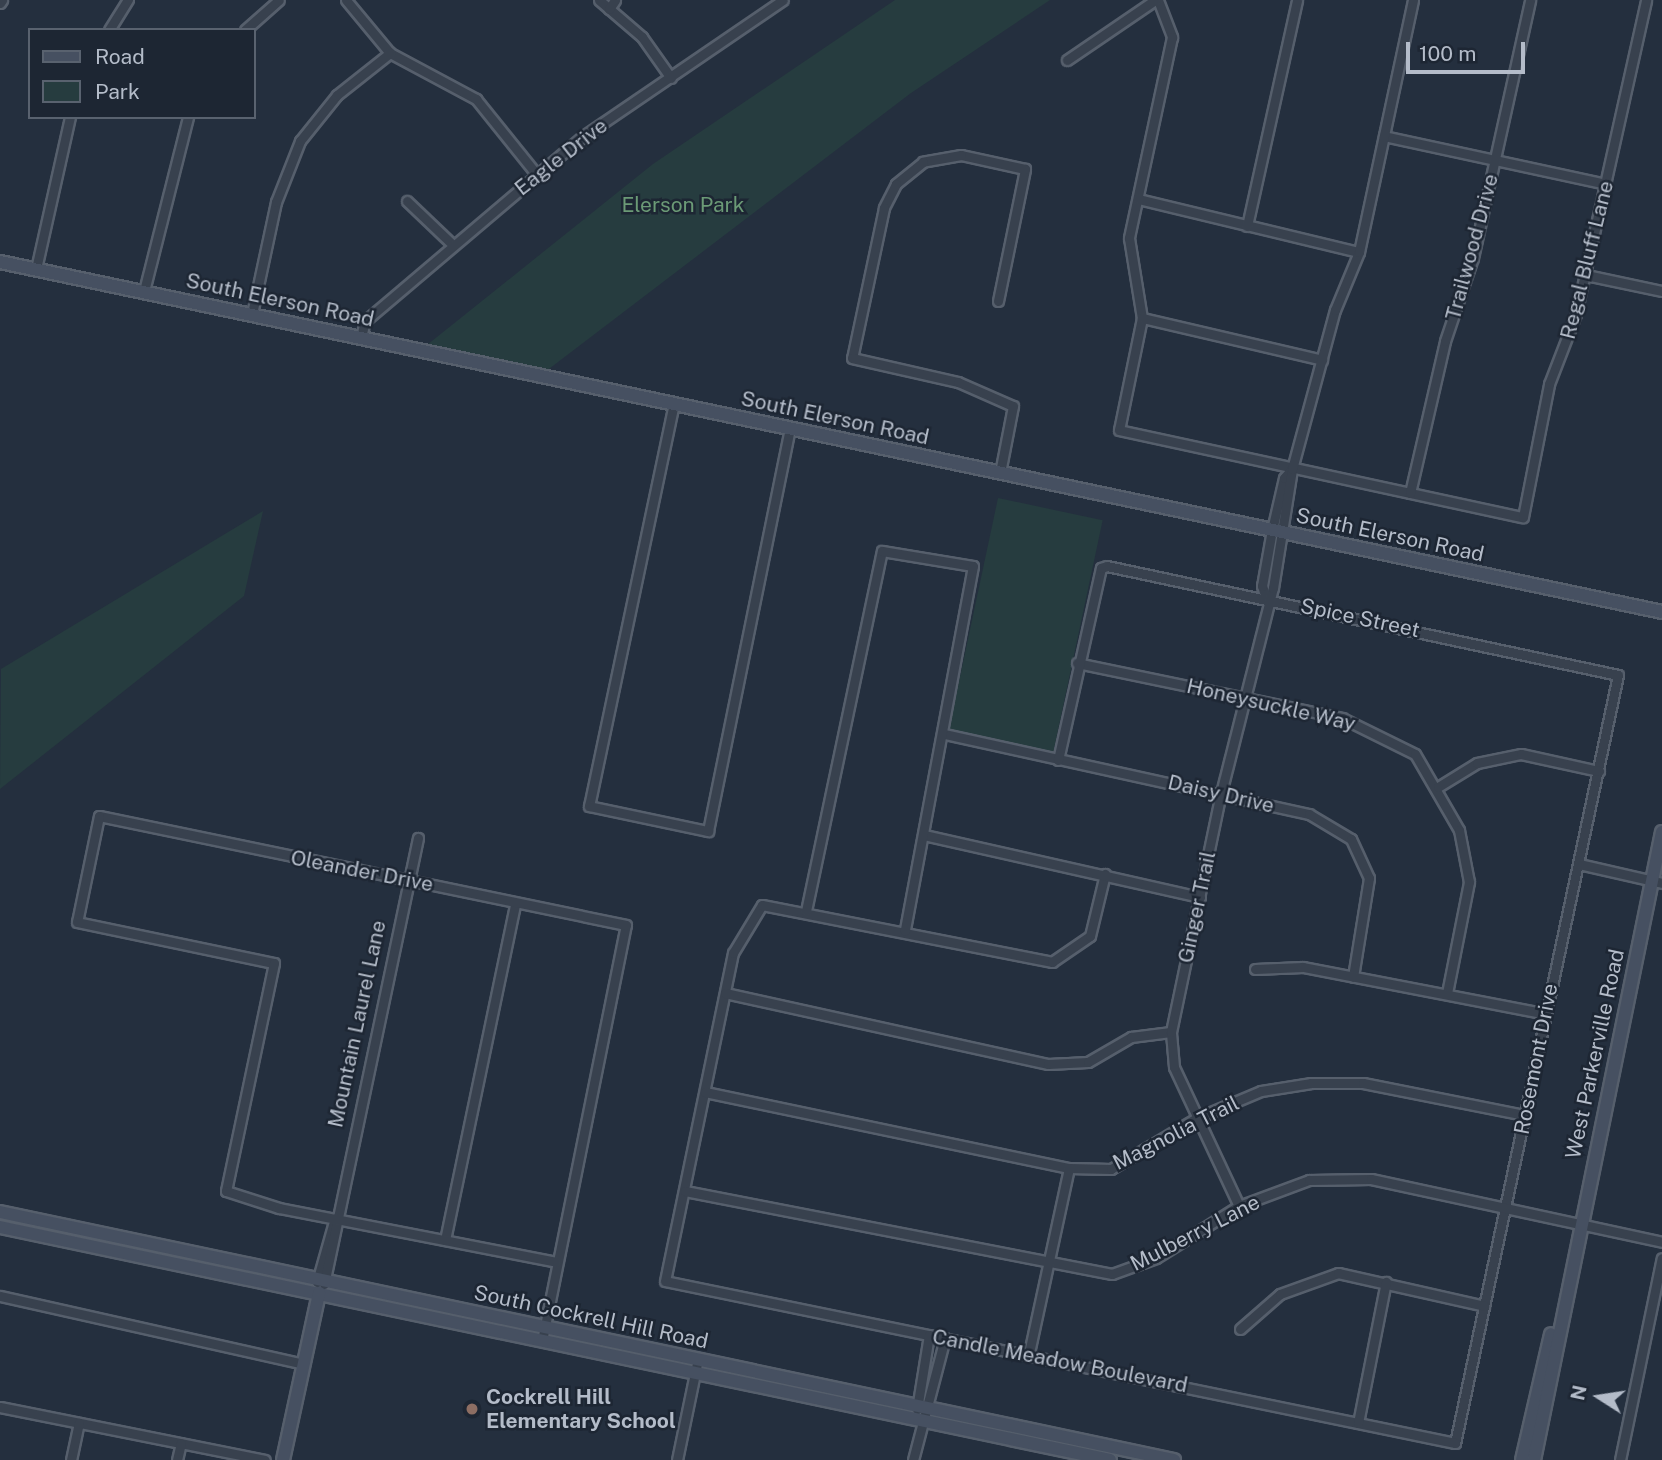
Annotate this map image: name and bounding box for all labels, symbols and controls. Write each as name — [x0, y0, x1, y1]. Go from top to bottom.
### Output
legend — [28, 28, 256, 119]
scale bar — [1410, 28, 1529, 72]
text: 100 m — [1419, 41, 1476, 66]
text: Road — [95, 44, 145, 69]
text: Park — [95, 79, 140, 104]
street label: Eagle Drive — [510, 113, 612, 201]
street label: Trailwood Drive — [1440, 171, 1504, 323]
street label: Regal Bluff Lane — [1555, 178, 1619, 342]
park label: Elerson Park — [621, 192, 745, 218]
street label: South Elerson Road — [184, 268, 376, 332]
street label: South Elerson Road — [739, 386, 931, 450]
street label: South Elerson Road — [1294, 503, 1486, 567]
street label: Spice Street — [1298, 593, 1422, 643]
street label: Honeysuckle Way — [1184, 673, 1358, 737]
street label: Daisy Drive — [1165, 770, 1277, 818]
street label: Oleander Drive — [289, 845, 435, 897]
street label: Ginger Trail — [1173, 849, 1221, 965]
street label: Mountain Laurel Lane — [323, 918, 391, 1130]
street label: West Parkerville Road — [1560, 947, 1630, 1161]
street label: Rosemont Drive — [1509, 981, 1563, 1137]
street label: Magnolia Trail — [1109, 1090, 1243, 1176]
street label: Mulberry Lane — [1126, 1190, 1264, 1276]
street label: South Cockrell Hill Road — [472, 1280, 710, 1354]
street label: Candle Meadow Boulevard — [930, 1324, 1190, 1398]
north arrow — [1564, 1362, 1634, 1432]
text: N — [1566, 1383, 1591, 1402]
place label: Cockrell Hill Elementary School — [486, 1384, 676, 1434]
marker: Cockrell Hill Elementary School — [464, 1401, 480, 1417]

